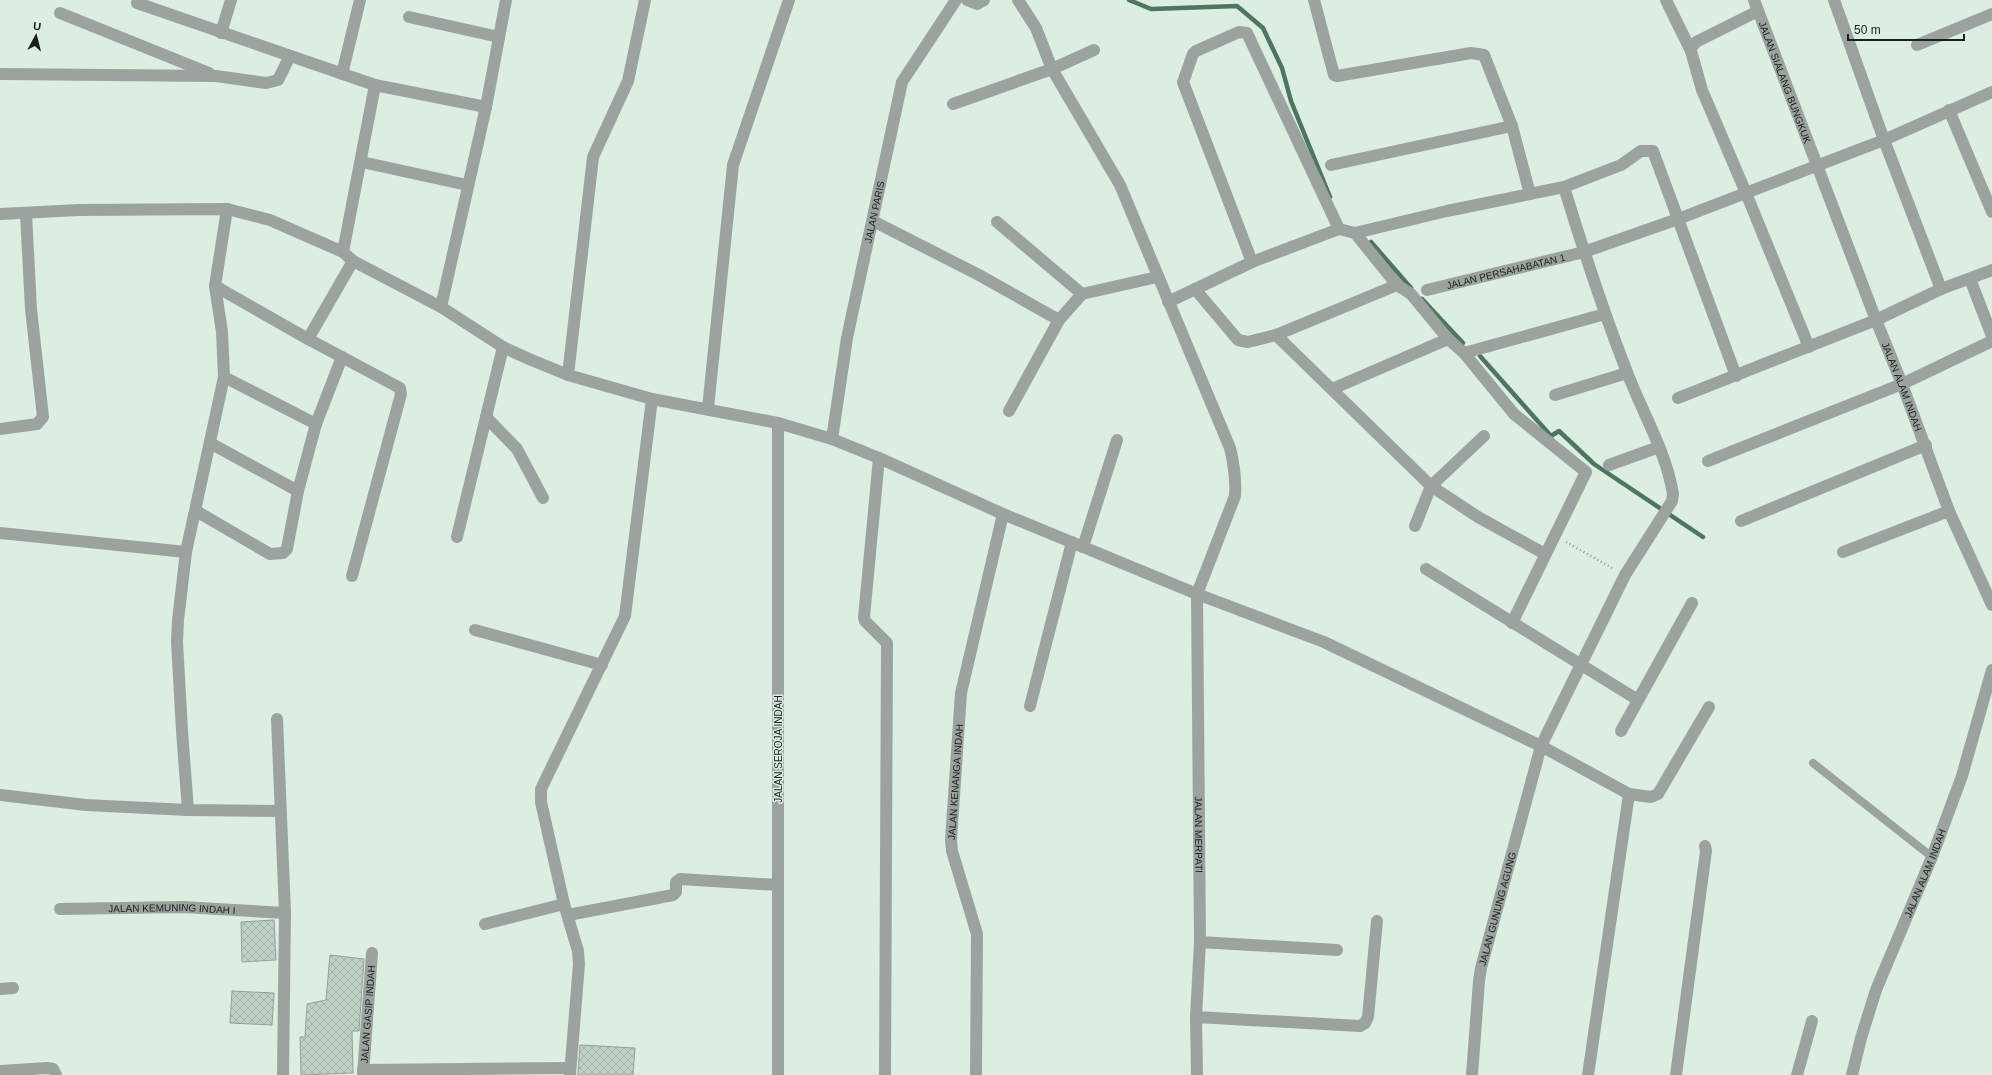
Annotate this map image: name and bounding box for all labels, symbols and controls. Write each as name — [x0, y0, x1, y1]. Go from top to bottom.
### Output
north arrow — [16, 16, 56, 56]
scale bar — [1848, 16, 1964, 42]
text: U — [33, 20, 42, 33]
street label: JALAN SIALANG BUNGKUK — [1757, 20, 1813, 145]
text: 50 m — [1854, 23, 1881, 37]
street label: JALAN PARIS — [863, 180, 887, 244]
street label: JALAN PERSAHABATAN 1 — [1445, 252, 1567, 291]
street label: JALAN ALAM INDAH — [1880, 341, 1924, 433]
street label: JALAN SEROJA INDAH — [773, 695, 784, 803]
street label: JALAN KENANGA INDAH — [946, 724, 965, 840]
street label: JALAN MERPATI — [1193, 796, 1204, 873]
street label: JALAN ALAM INDAH — [1902, 828, 1948, 919]
street label: JALAN GUNUNG AGUNG — [1477, 850, 1518, 967]
street label: JALAN KEMUNING INDAH I — [108, 902, 236, 916]
street label: JALAN GASIP INDAH — [359, 965, 377, 1064]

